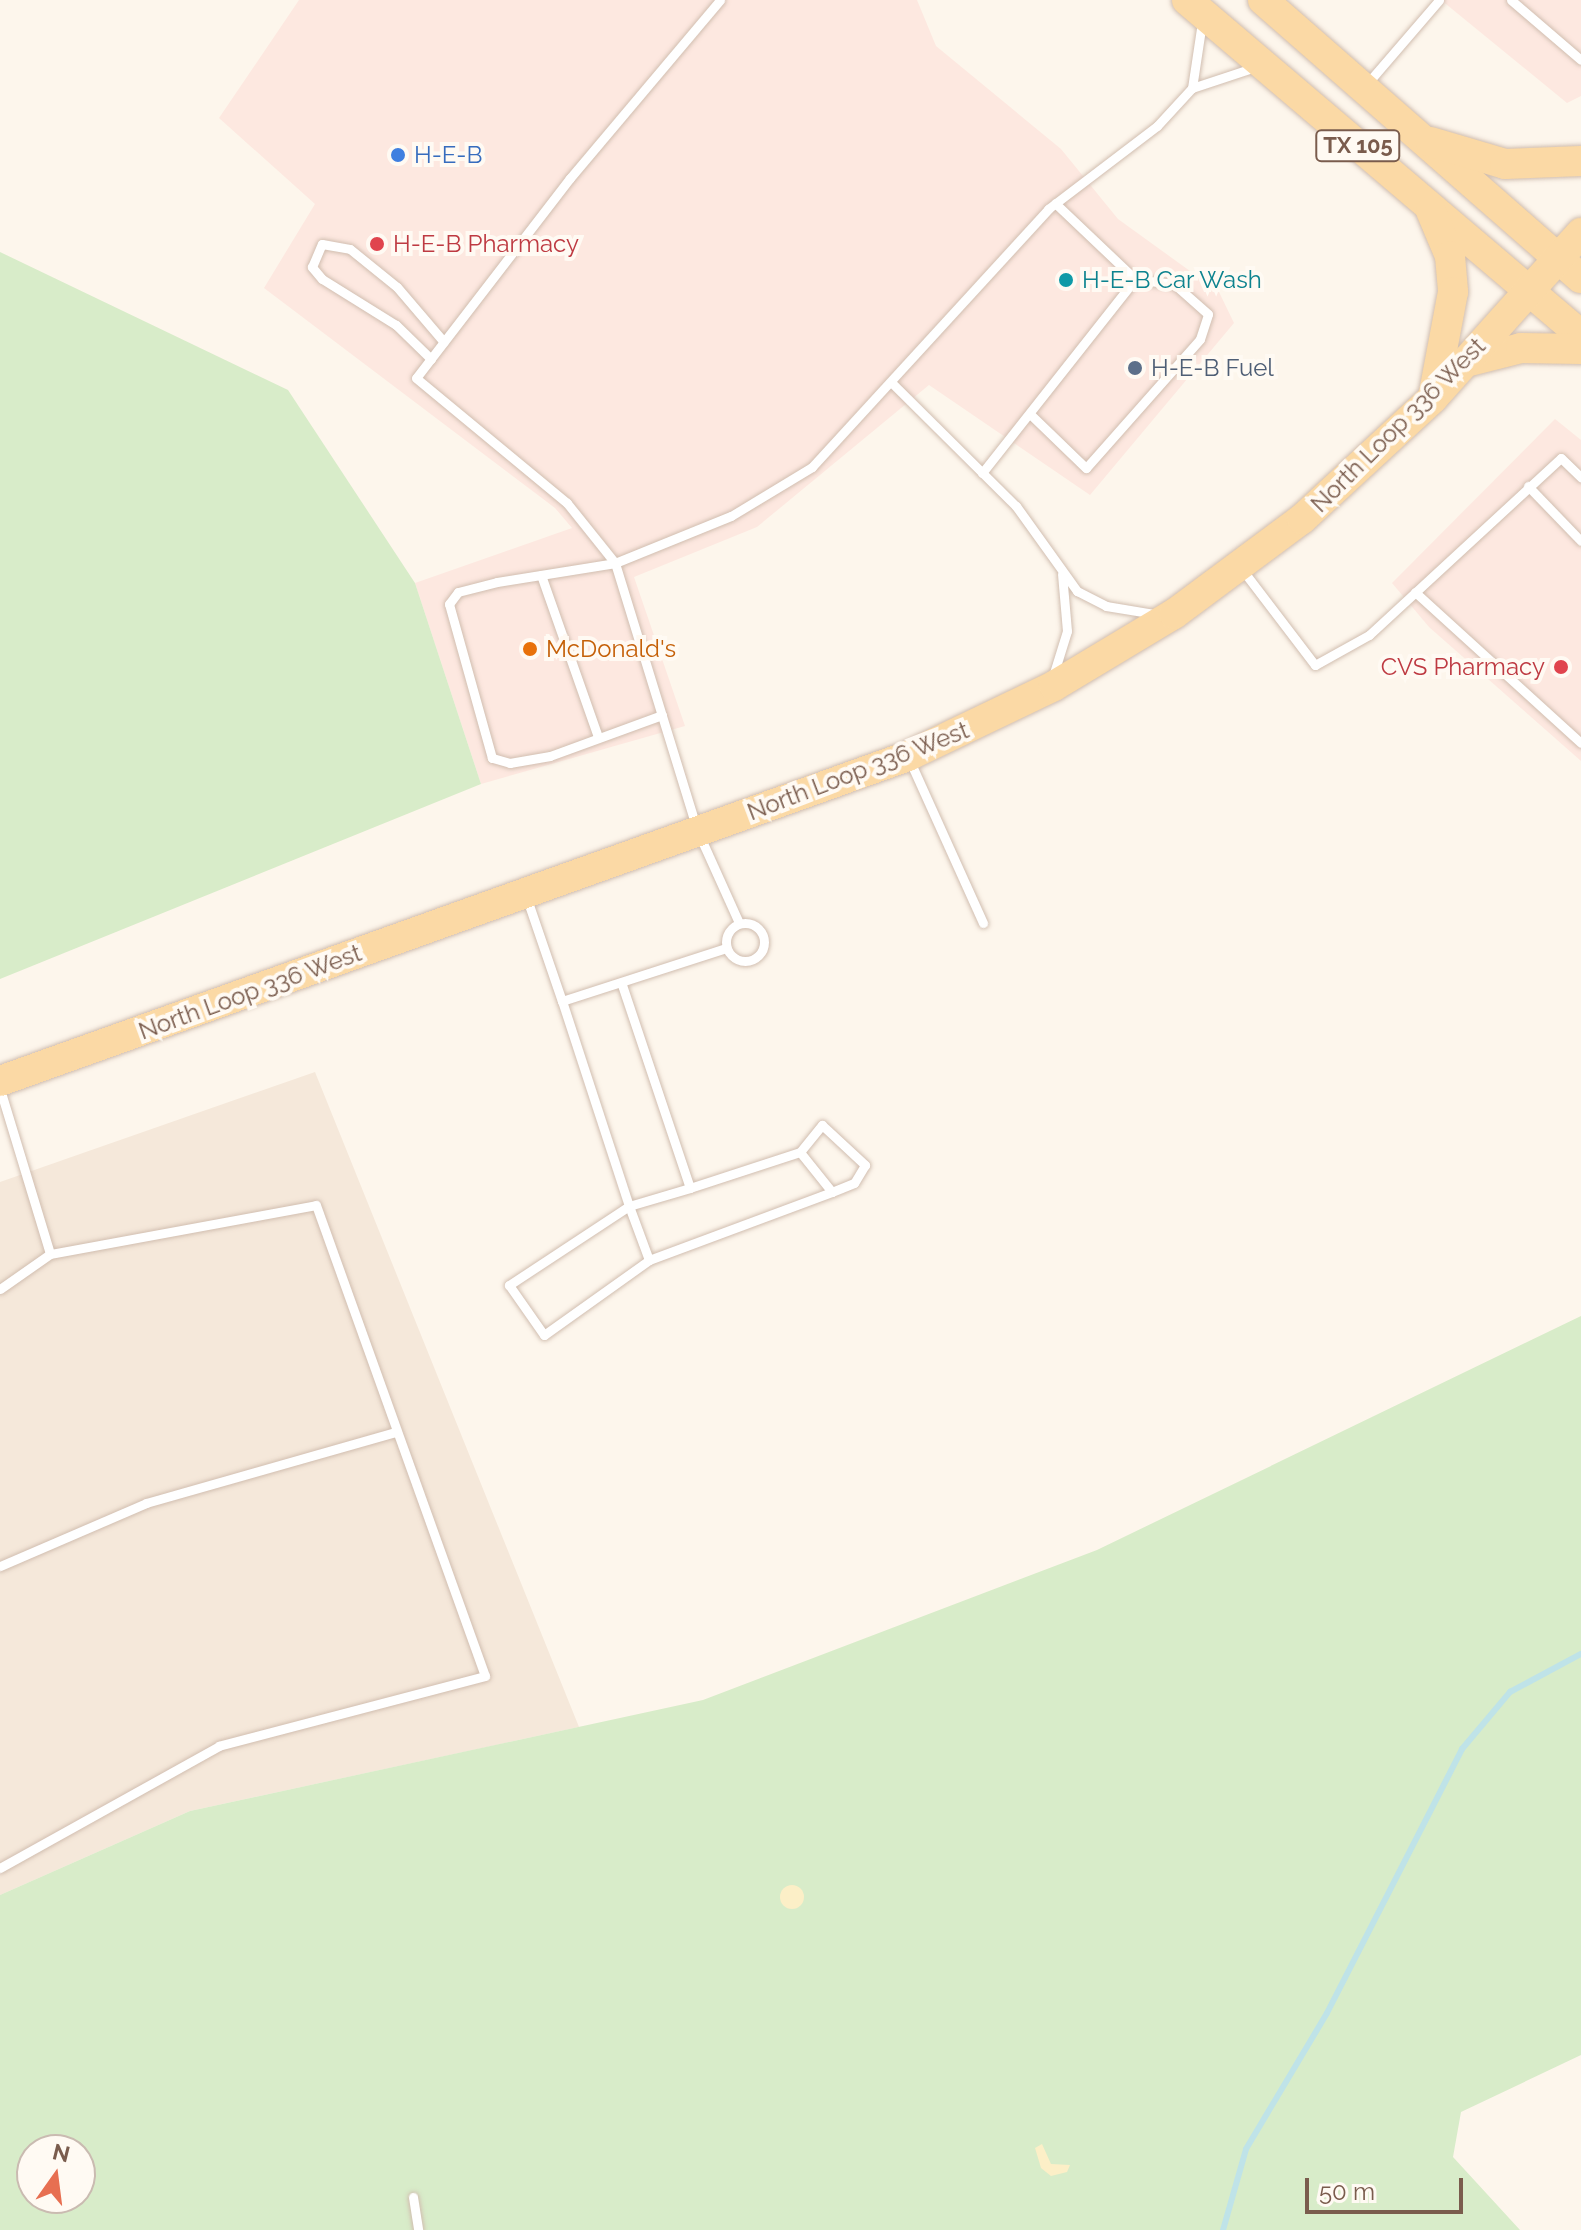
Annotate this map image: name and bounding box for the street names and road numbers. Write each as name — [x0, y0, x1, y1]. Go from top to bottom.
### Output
road number: TX 105 — [1314, 128, 1402, 164]
street label: North Loop 336 West — [1304, 331, 1492, 519]
street label: North Loop 336 West — [743, 715, 973, 827]
street label: North Loop 336 West — [134, 938, 366, 1046]

